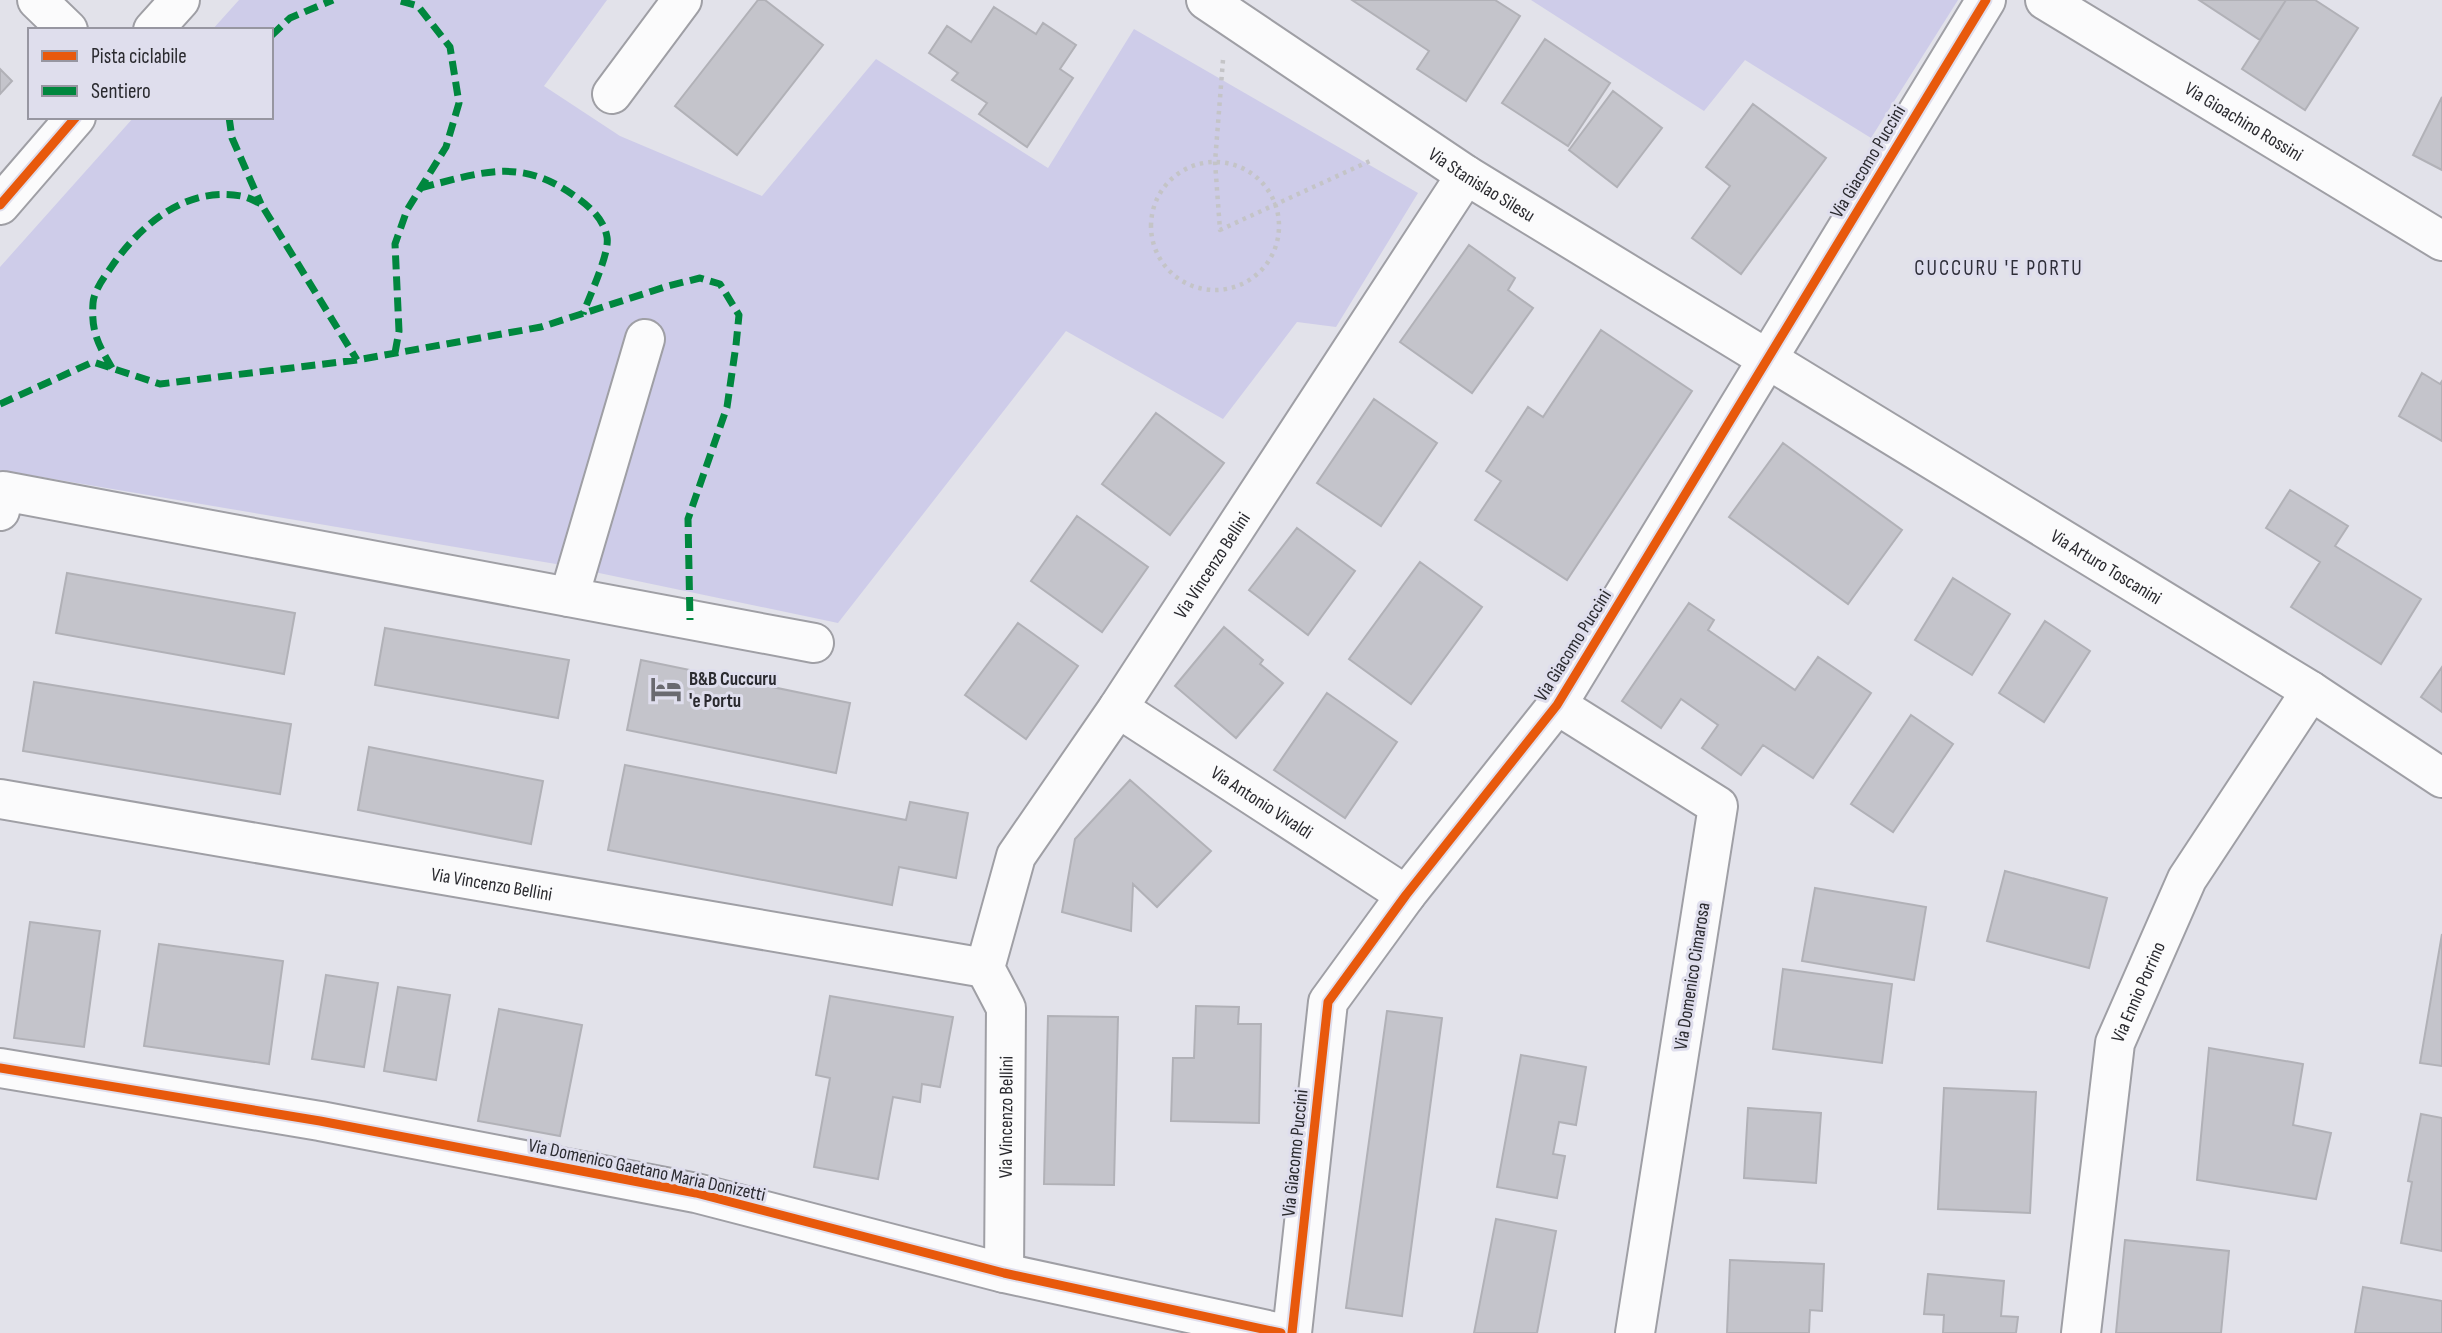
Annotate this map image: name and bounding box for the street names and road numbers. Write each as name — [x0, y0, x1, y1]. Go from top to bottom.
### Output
street label: Via Gioachino Rossini — [2180, 78, 2307, 167]
street label: Via Giacomo Puccini — [1826, 101, 1911, 222]
street label: Via Stanislao Silesu — [1424, 143, 1539, 227]
street label: Via Vincenzo Bellini — [1170, 508, 1256, 623]
street label: Via Arturo Toscanini — [2046, 525, 2165, 610]
street label: Via Giacomo Puccini — [1530, 586, 1617, 706]
street label: Via Antonio Vivaldi — [1206, 761, 1317, 844]
street label: Via Vincenzo Bellini — [429, 863, 554, 907]
street label: Via Domenico Cimarosa — [1669, 901, 1715, 1052]
street label: Via Ennio Porrino — [2107, 938, 2171, 1046]
street label: Via Vincenzo Bellini — [995, 1056, 1019, 1178]
street label: Via Giacomo Puccini — [1277, 1089, 1314, 1218]
street label: Via Domenico Gaetano Maria Donizetti — [526, 1134, 767, 1207]

